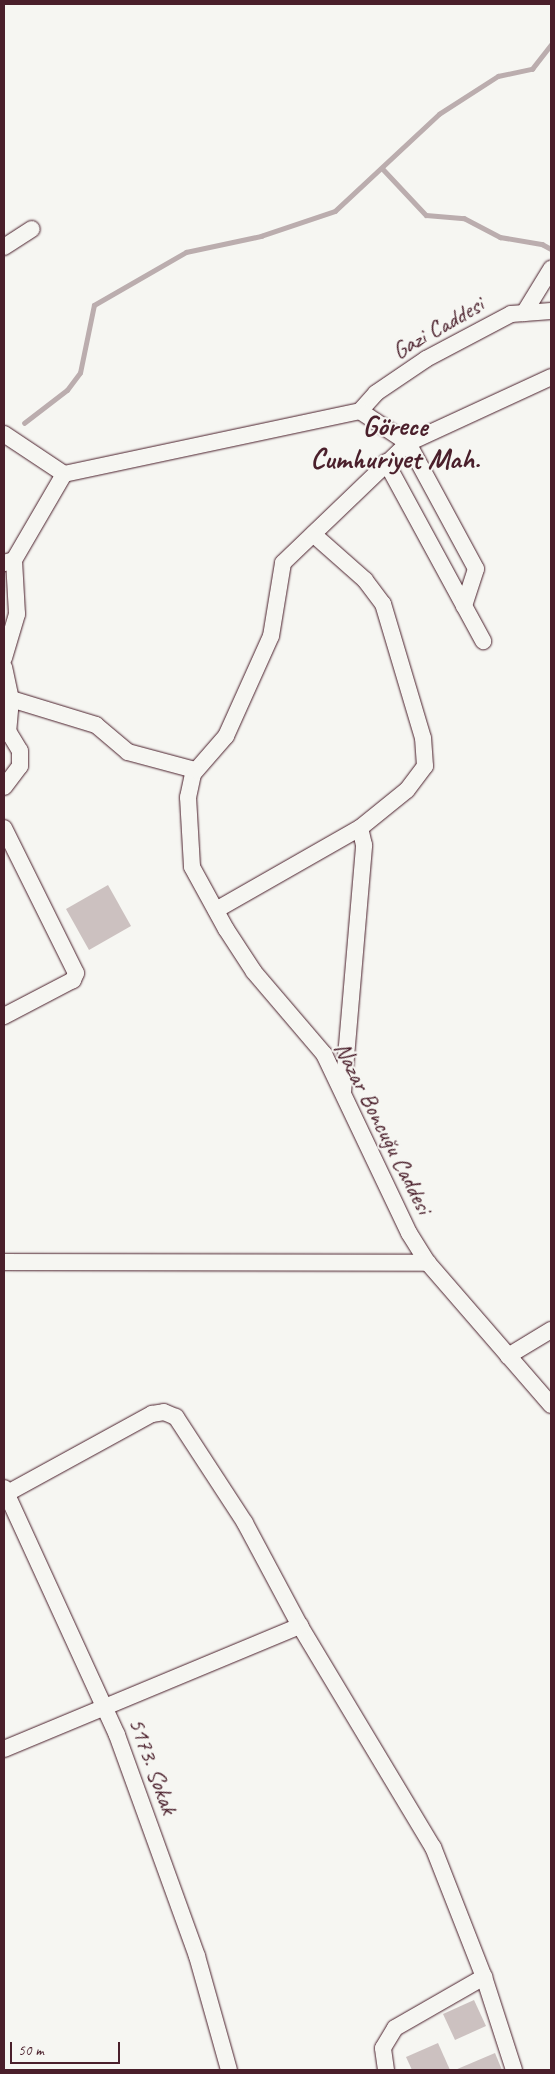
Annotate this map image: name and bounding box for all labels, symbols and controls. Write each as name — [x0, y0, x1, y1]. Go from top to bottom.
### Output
street label: Gazi Caddesi — [387, 290, 489, 366]
district label: Görece Cumhuriyet Mah. — [309, 408, 481, 476]
street label: Nazar Boncuğu Caddesi — [327, 1037, 439, 1219]
street label: 5173. Sokak — [122, 1714, 184, 1818]
scale bar — [12, 2032, 122, 2064]
text: 50 m — [18, 2041, 44, 2060]

